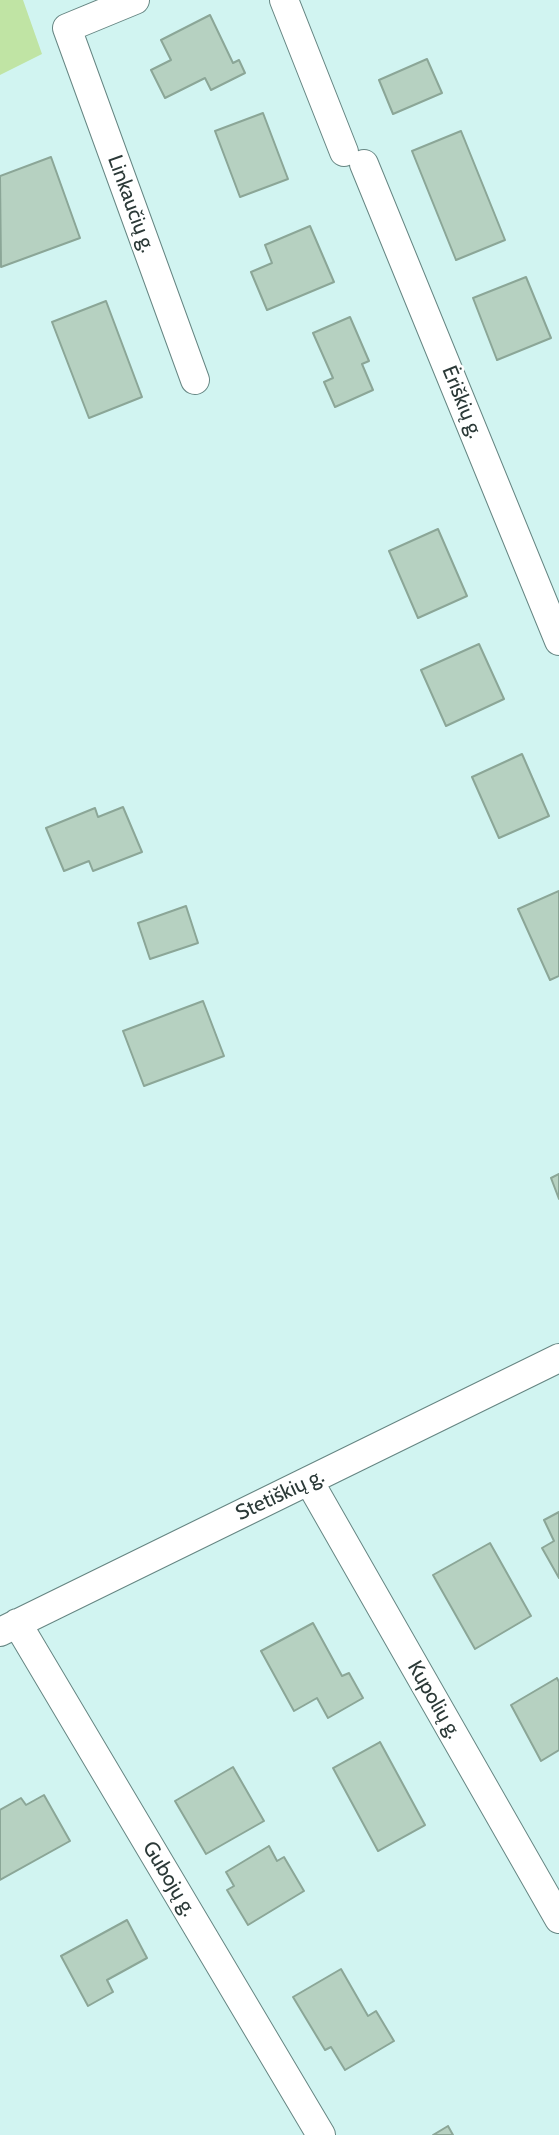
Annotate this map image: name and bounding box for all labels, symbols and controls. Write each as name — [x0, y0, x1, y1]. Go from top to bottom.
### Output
street label: Linkaučių g. — [102, 152, 160, 256]
street label: Ėriškių g. — [436, 362, 488, 442]
street label: Stetiškių g. — [232, 1464, 328, 1526]
street label: Kupolių g. — [402, 1657, 466, 1743]
street label: Gubojų g. — [137, 1837, 201, 1921]

